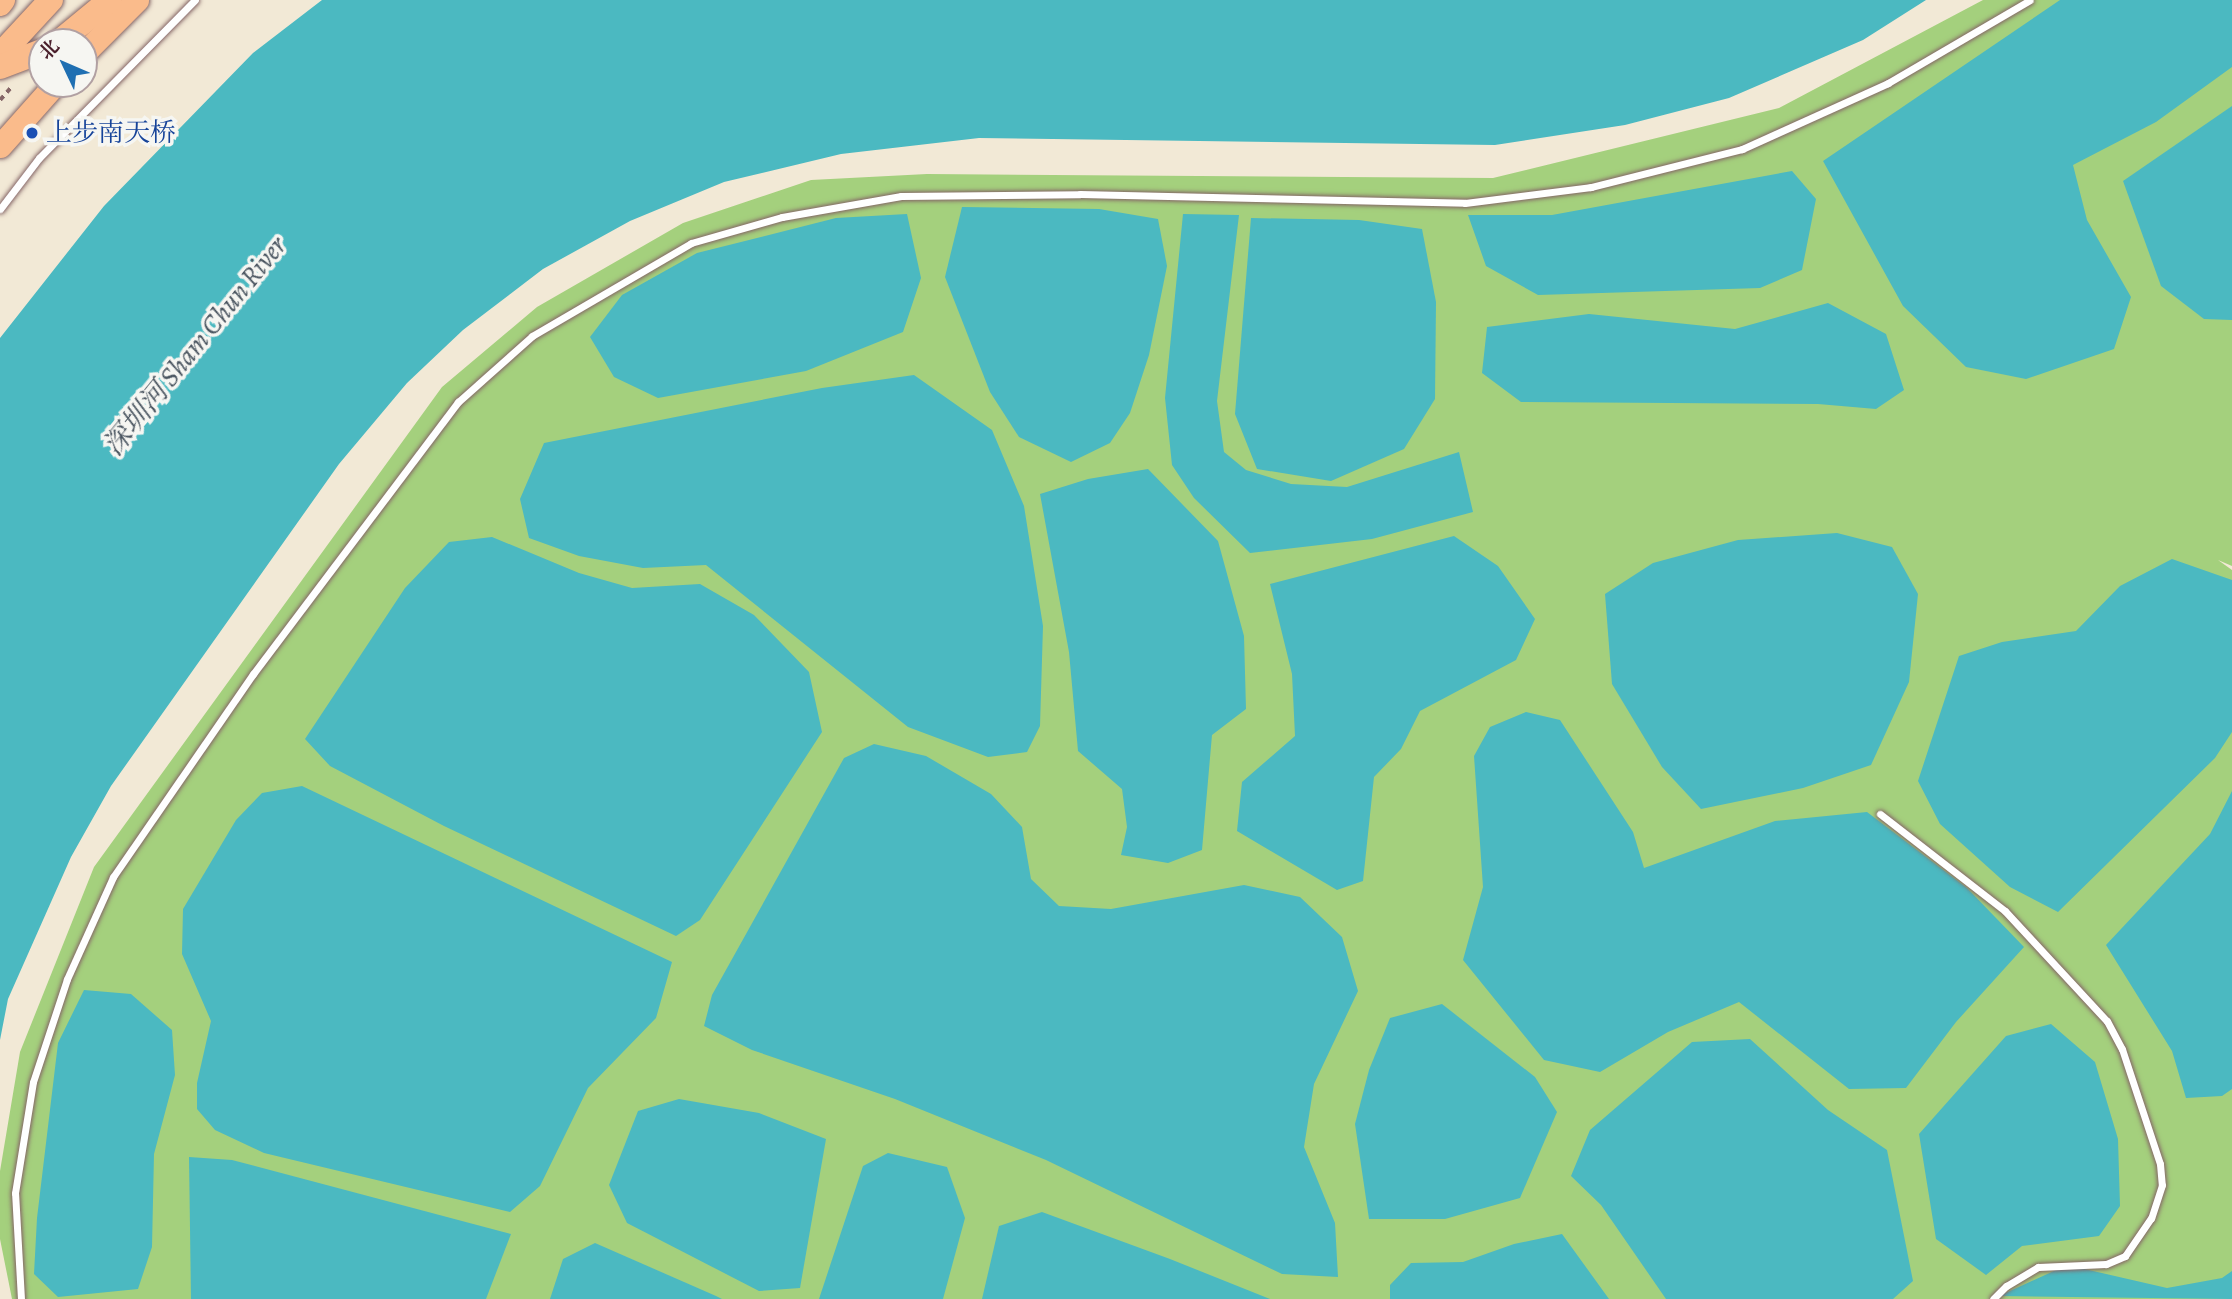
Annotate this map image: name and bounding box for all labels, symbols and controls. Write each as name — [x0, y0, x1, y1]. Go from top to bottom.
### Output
north arrow — [28, 28, 98, 98]
text: 北 — [33, 34, 65, 66]
place label: 上步南天桥 — [46, 117, 176, 149]
marker: 上步南天桥 — [24, 125, 40, 141]
water label: 深圳河 Sham Chun River — [96, 230, 294, 462]

